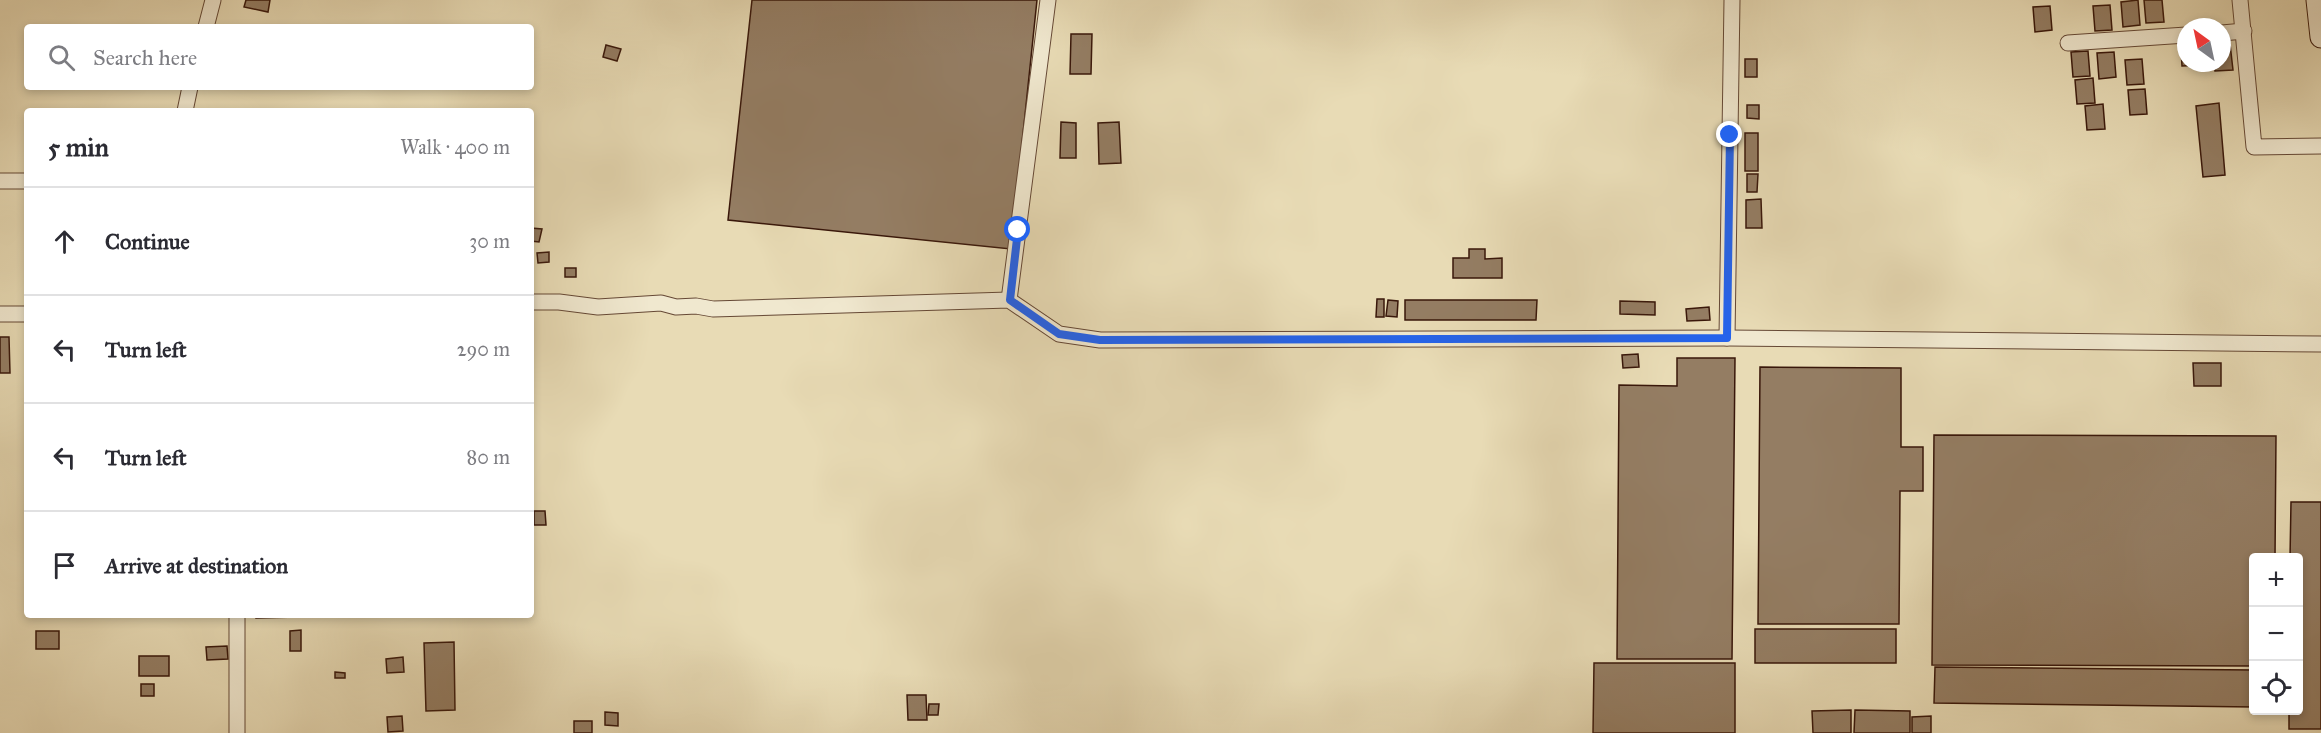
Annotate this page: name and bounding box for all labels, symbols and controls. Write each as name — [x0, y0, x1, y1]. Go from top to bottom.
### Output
north arrow — [2177, 18, 2231, 72]
search box — [24, 24, 534, 90]
icon: search — [45, 41, 78, 74]
text: Search here — [93, 44, 197, 71]
route end — [1716, 121, 1742, 147]
text: 5 min — [48, 131, 109, 163]
text: Walk · 400 m — [400, 135, 510, 159]
route start — [1004, 216, 1030, 242]
icon: ahead — [48, 225, 81, 258]
text: Continue — [105, 228, 190, 255]
text: 30 m — [469, 229, 510, 253]
icon: left — [48, 333, 81, 366]
text: Turn left — [105, 336, 187, 363]
text: 290 m — [457, 337, 510, 361]
icon: left — [48, 441, 81, 474]
text: Turn left — [105, 444, 187, 471]
text: 80 m — [467, 445, 510, 469]
icon: arrive — [48, 549, 81, 582]
text: Arrive at destination — [105, 552, 288, 579]
map controls — [2249, 553, 2303, 715]
button: + — [2249, 553, 2303, 607]
button: − — [2249, 607, 2303, 661]
button: locate — [2249, 661, 2303, 715]

